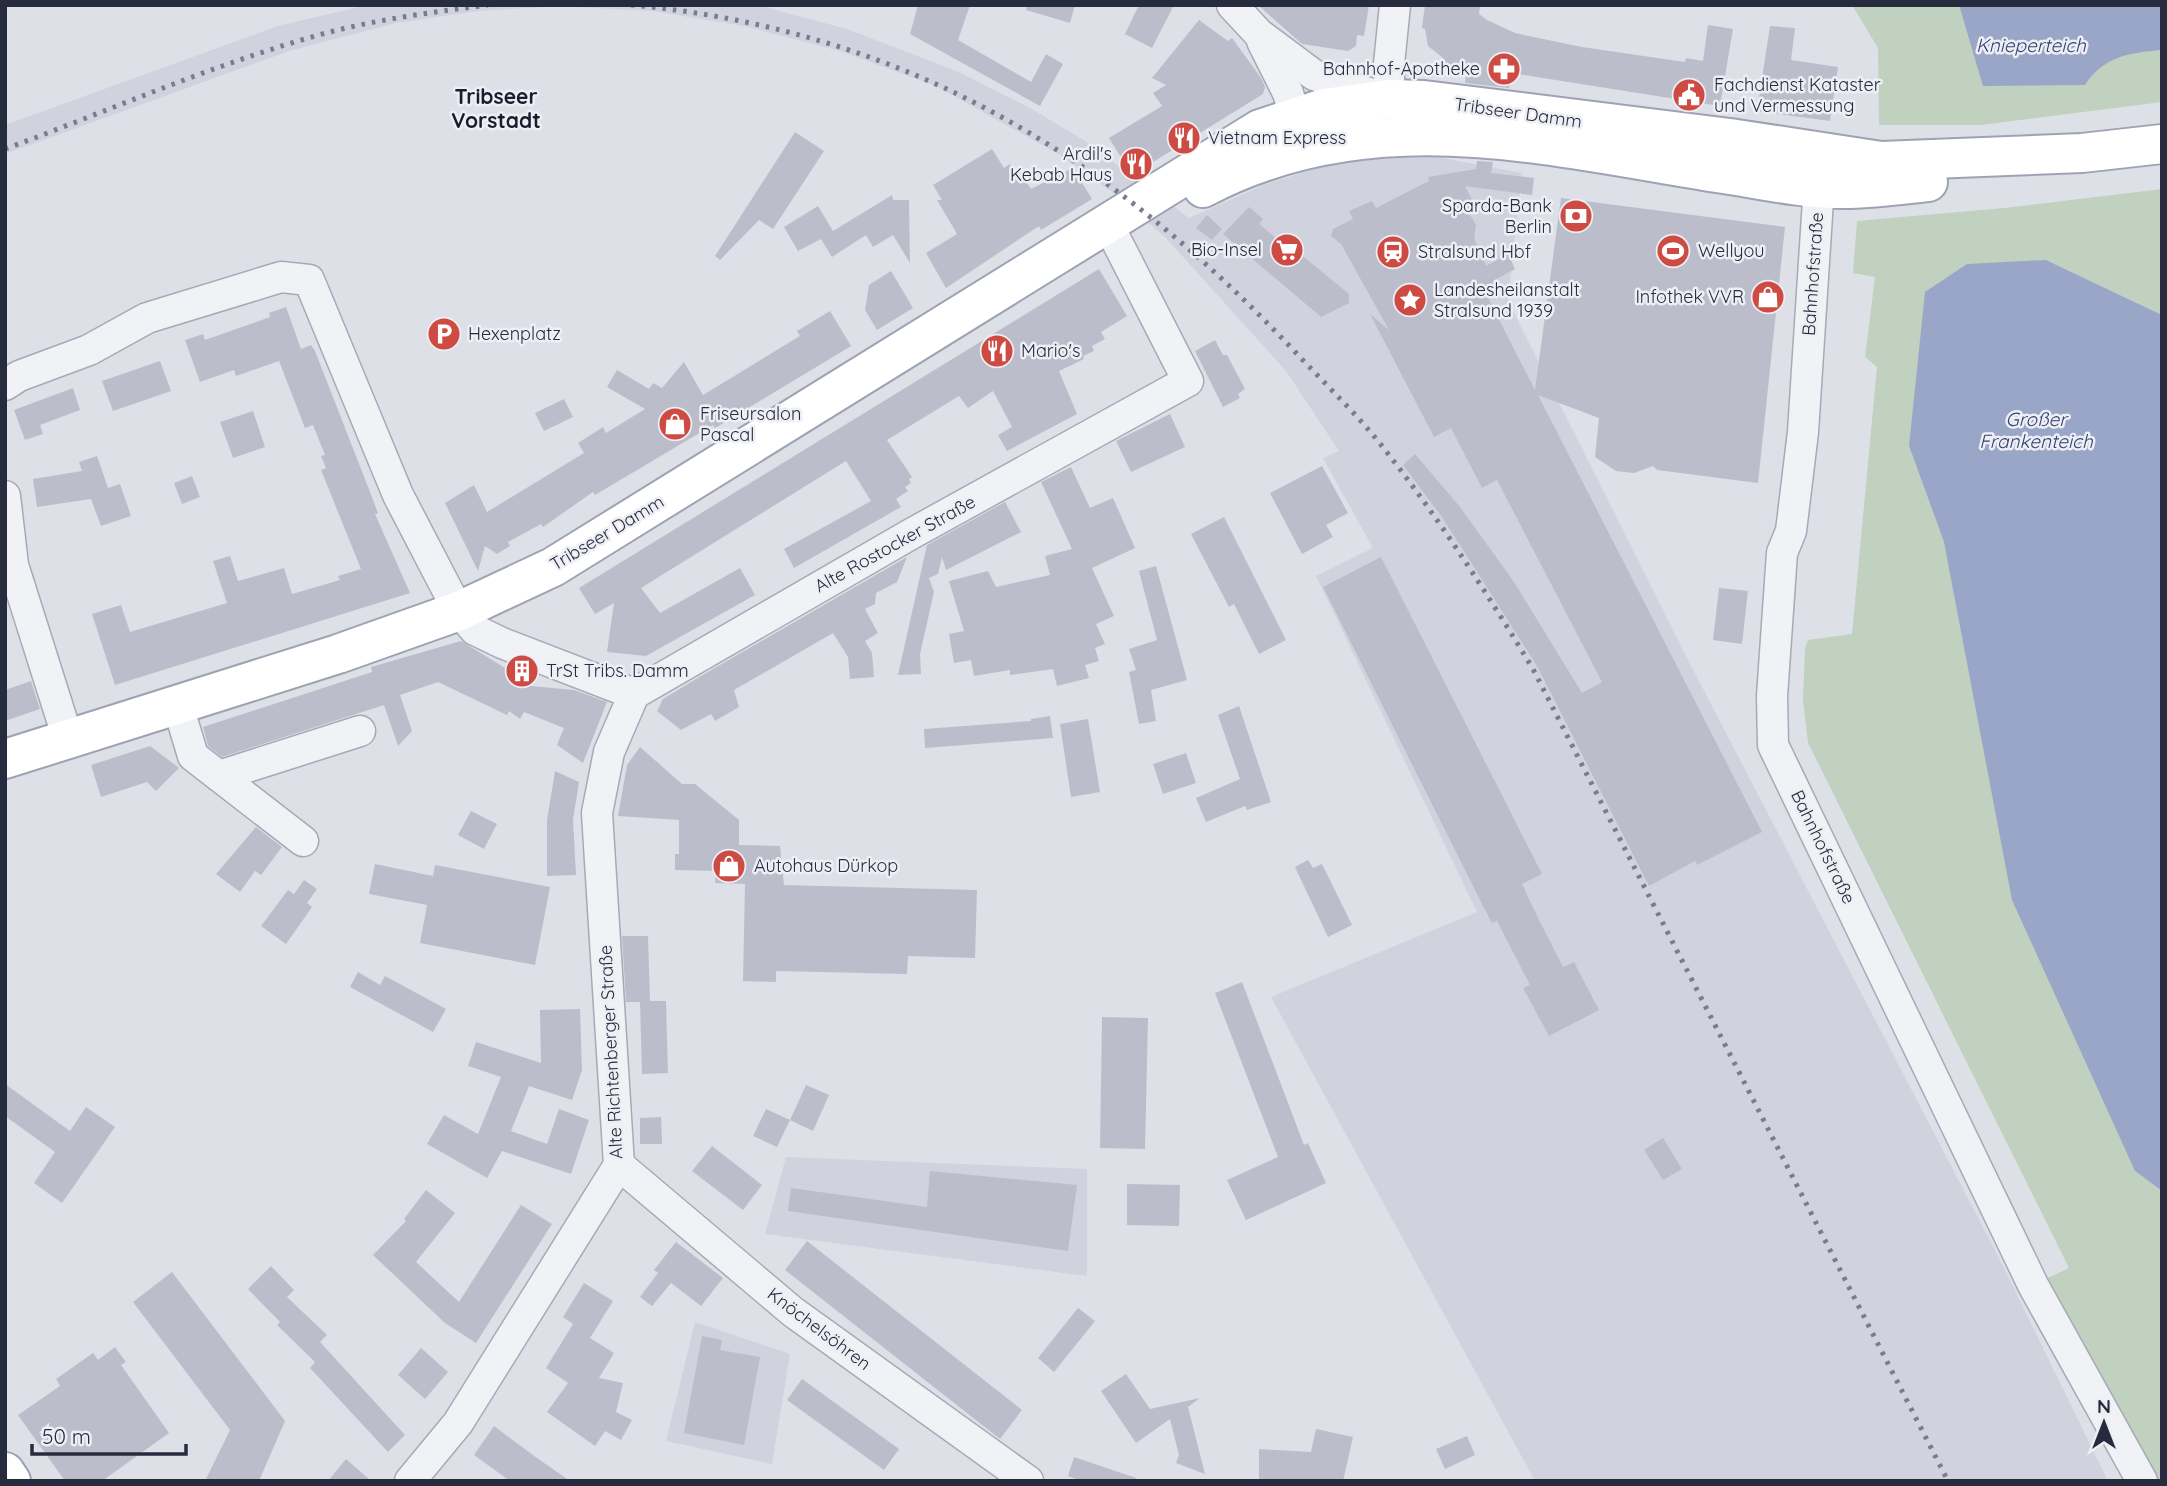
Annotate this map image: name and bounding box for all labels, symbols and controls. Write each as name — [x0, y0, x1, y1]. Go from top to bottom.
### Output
water label: Knieperteich — [1976, 33, 2087, 57]
pharmacy icon: Bahnhof-Apotheke — [1485, 50, 1523, 88]
place label: Bahnhof-Apotheke — [1323, 57, 1480, 80]
place label: Fachdienst Kataster und Vermessung — [1714, 73, 1881, 117]
public building icon: Fachdienst Kataster und Vermessung — [1670, 76, 1708, 114]
district label: Tribseer Vorstadt — [451, 83, 541, 133]
street label: Tribseer Damm — [1453, 92, 1583, 133]
restaurant icon: Vietnam Express — [1165, 119, 1203, 157]
place label: Vietnam Express — [1208, 126, 1346, 149]
place label: Ardil's Kebab Haus — [1010, 142, 1112, 186]
restaurant icon: Ardil's Kebab Haus — [1117, 145, 1155, 183]
place label: Sparda-Bank Berlin — [1442, 194, 1552, 238]
bank icon: Sparda-Bank Berlin — [1557, 197, 1595, 235]
street label: Bahnhofstraße — [1797, 211, 1828, 337]
supermarket icon: Bio-Insel — [1268, 231, 1306, 269]
sports icon: Wellyou — [1654, 232, 1692, 270]
station icon: Stralsund Hbf — [1374, 233, 1412, 271]
place label: Bio-Insel — [1191, 238, 1262, 261]
place label: Wellyou — [1698, 239, 1765, 262]
place label: Stralsund Hbf — [1418, 240, 1532, 263]
place label: Landesheilanstalt Stralsund 1939 — [1434, 278, 1580, 322]
shop icon: Infothek VVR — [1749, 278, 1787, 316]
place icon: Landesheilanstalt Stralsund 1939 — [1391, 281, 1429, 319]
place label: Infothek VVR — [1635, 285, 1744, 308]
parking icon: Hexenplatz — [425, 315, 463, 353]
place label: Hexenplatz — [468, 322, 561, 345]
restaurant icon: Mario's — [978, 332, 1016, 370]
place label: Mario's — [1021, 339, 1080, 362]
place label: Friseursalon Pascal — [700, 402, 801, 446]
shop icon: Friseursalon Pascal — [656, 405, 694, 443]
water label: Großer Frankenteich — [1979, 407, 2094, 453]
street label: Tribseer Damm — [546, 490, 668, 576]
street label: Alte Rostocker Straße — [810, 490, 979, 597]
building icon: TrSt Tribs. Damm — [503, 652, 541, 690]
place label: TrSt Tribs. Damm — [546, 659, 689, 682]
street label: Bahnhofstraße — [1786, 786, 1861, 908]
shop icon: Autohaus Dürkop — [710, 847, 748, 885]
place label: Autohaus Dürkop — [754, 854, 898, 877]
street label: Alte Richtenberger Straße — [593, 944, 628, 1160]
street label: Knöchelsöhren — [763, 1282, 876, 1375]
north arrow — [2069, 1388, 2139, 1458]
text: N — [2097, 1394, 2111, 1418]
scale bar — [32, 1412, 186, 1456]
text: 50 m — [42, 1423, 91, 1449]

